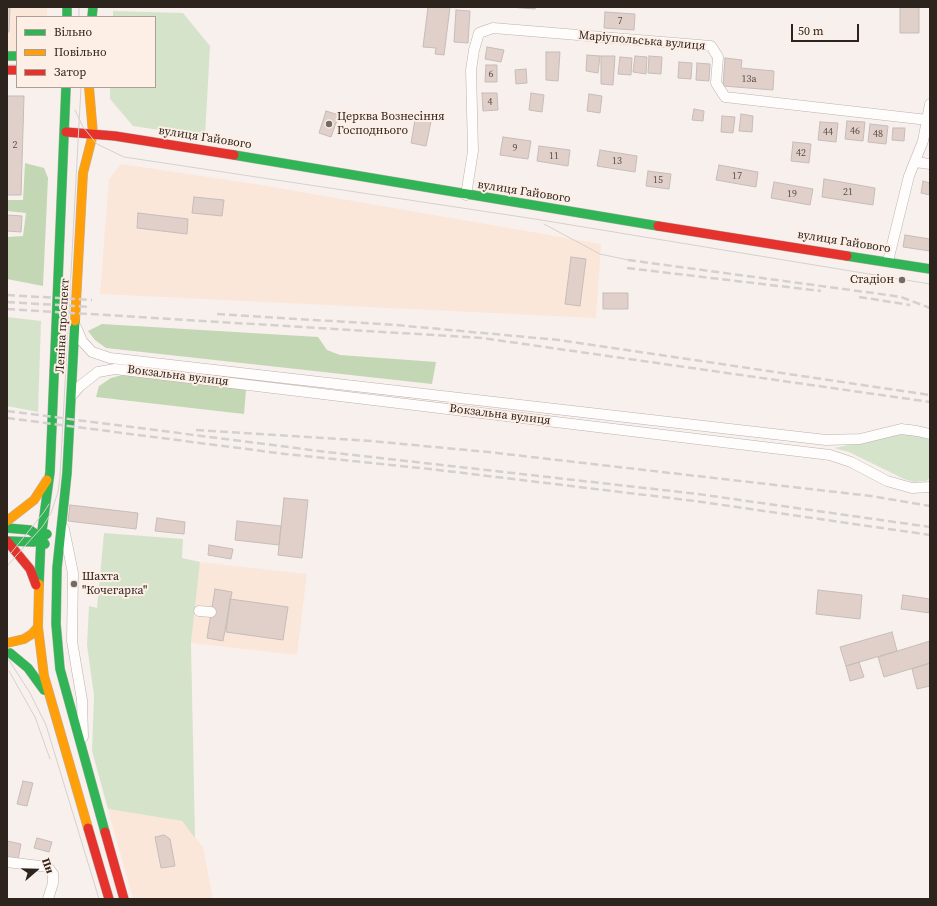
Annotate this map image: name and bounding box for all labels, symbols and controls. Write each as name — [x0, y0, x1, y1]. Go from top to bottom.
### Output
house number: 7 — [618, 15, 622, 27]
legend — [16, 16, 156, 88]
scale bar — [793, 16, 861, 42]
text: 50 m — [798, 23, 824, 39]
text: Вільно — [54, 24, 92, 40]
street label: Маріупольська вулиця — [578, 28, 706, 54]
text: Повільно — [54, 44, 106, 60]
text: Затор — [54, 64, 86, 80]
house number: 6 — [489, 68, 493, 80]
house number: 13а — [741, 73, 757, 85]
house number: 4 — [488, 96, 492, 108]
place label: Церква Вознесіння Господнього — [337, 110, 445, 138]
marker: Церква Вознесіння Господнього — [324, 119, 334, 129]
street label: вулиця Гайового — [157, 124, 253, 152]
house number: 46 — [850, 125, 860, 137]
house number: 44 — [823, 126, 833, 138]
house number: 48 — [873, 128, 883, 140]
house number: 2 — [13, 139, 17, 151]
house number: 9 — [513, 142, 517, 154]
house number: 42 — [796, 147, 806, 159]
house number: 11 — [549, 150, 559, 162]
house number: 13 — [612, 155, 622, 167]
house number: 17 — [732, 170, 742, 182]
house number: 15 — [653, 174, 663, 186]
street label: вулиця Гайового — [476, 178, 572, 206]
house number: 21 — [843, 186, 853, 198]
house number: 19 — [787, 188, 797, 200]
street label: вулиця Гайового — [796, 228, 892, 256]
place label: Стадіон — [850, 273, 894, 287]
marker: Стадіон — [897, 275, 907, 285]
street label: Леніна проспект — [53, 278, 73, 374]
street label: Вокзальна вулиця — [127, 363, 229, 389]
street label: Вокзальна вулиця — [449, 402, 551, 428]
place label: Шахта "Кочегарка" — [82, 570, 147, 598]
marker: Шахта "Кочегарка" — [69, 579, 79, 589]
north arrow — [16, 850, 56, 890]
text: Пн — [38, 856, 57, 876]

